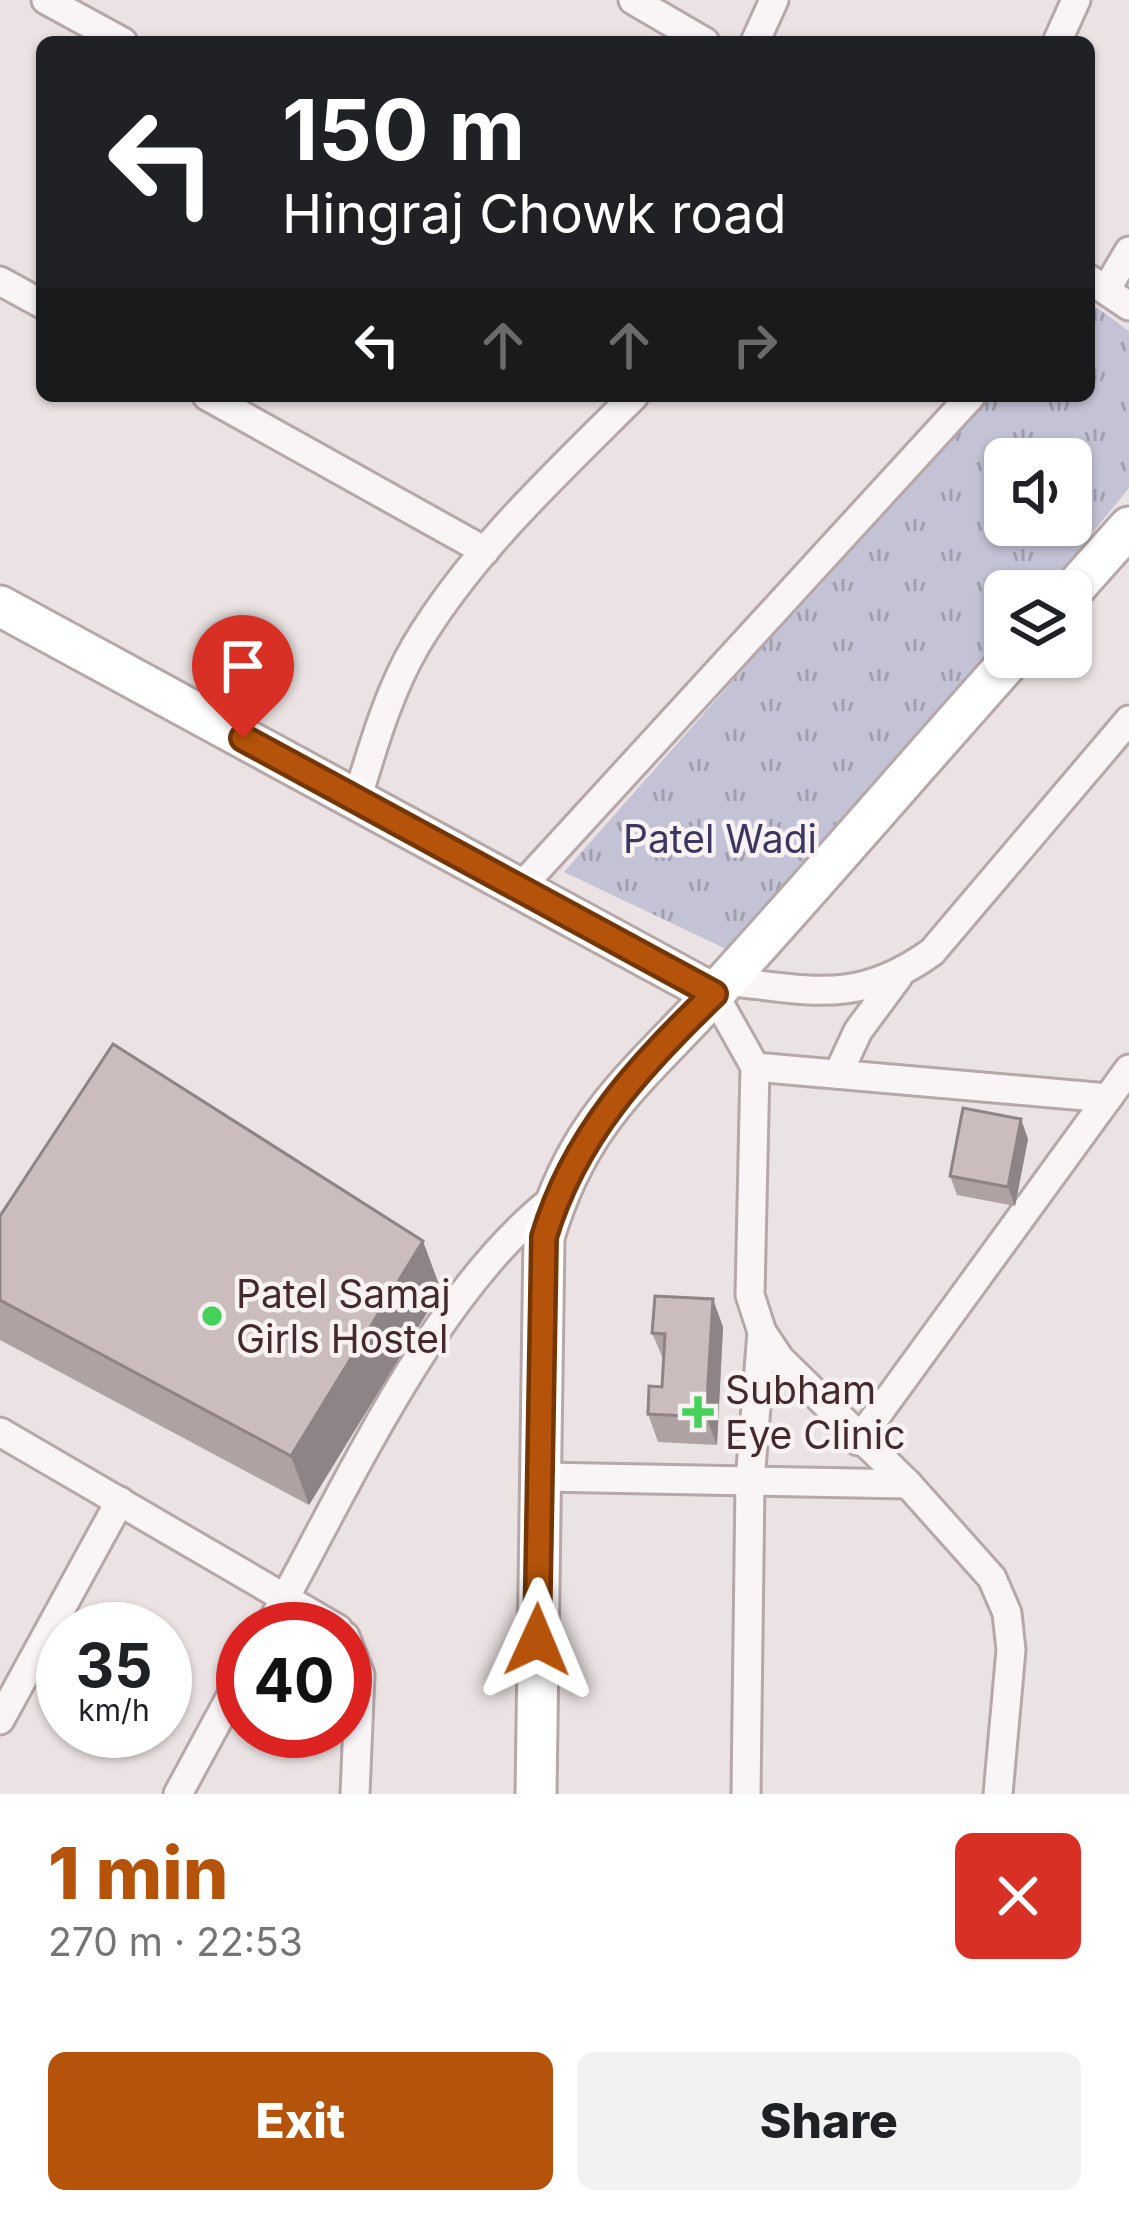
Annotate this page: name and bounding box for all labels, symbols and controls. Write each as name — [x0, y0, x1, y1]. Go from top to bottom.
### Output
text: 150 m — [282, 79, 525, 180]
icon: left — [84, 84, 240, 240]
text: Hingraj Chowk road — [282, 181, 787, 246]
icon: left — [344, 312, 410, 378]
icon: ahead — [470, 312, 536, 378]
icon: ahead — [596, 312, 662, 378]
icon: right — [722, 312, 788, 378]
map controls — [984, 438, 1092, 678]
button: sound — [984, 438, 1092, 546]
button: layers — [984, 570, 1092, 678]
pin — [192, 615, 294, 738]
icon: arrive — [210, 633, 276, 699]
park label: Patel Wadi — [623, 815, 817, 862]
place label: Patel Samaj Girls Hostel — [236, 1270, 451, 1362]
marker: Patel Samaj Girls Hostel — [199, 1303, 225, 1329]
place label: Subham Eye Clinic — [725, 1366, 905, 1458]
marker: Subham Eye Clinic — [682, 1396, 714, 1428]
position arrow — [474, 1577, 600, 1703]
speed limit sign: 40 — [216, 1602, 372, 1758]
text: 35 — [75, 1629, 153, 1701]
text: km/h — [78, 1692, 150, 1728]
text: 1 min — [48, 1829, 228, 1916]
button: close — [955, 1833, 1081, 1959]
text: 270 m · 22:53 — [48, 1918, 303, 1965]
button: Exit — [48, 2052, 553, 2190]
button: Share — [577, 2052, 1081, 2190]

